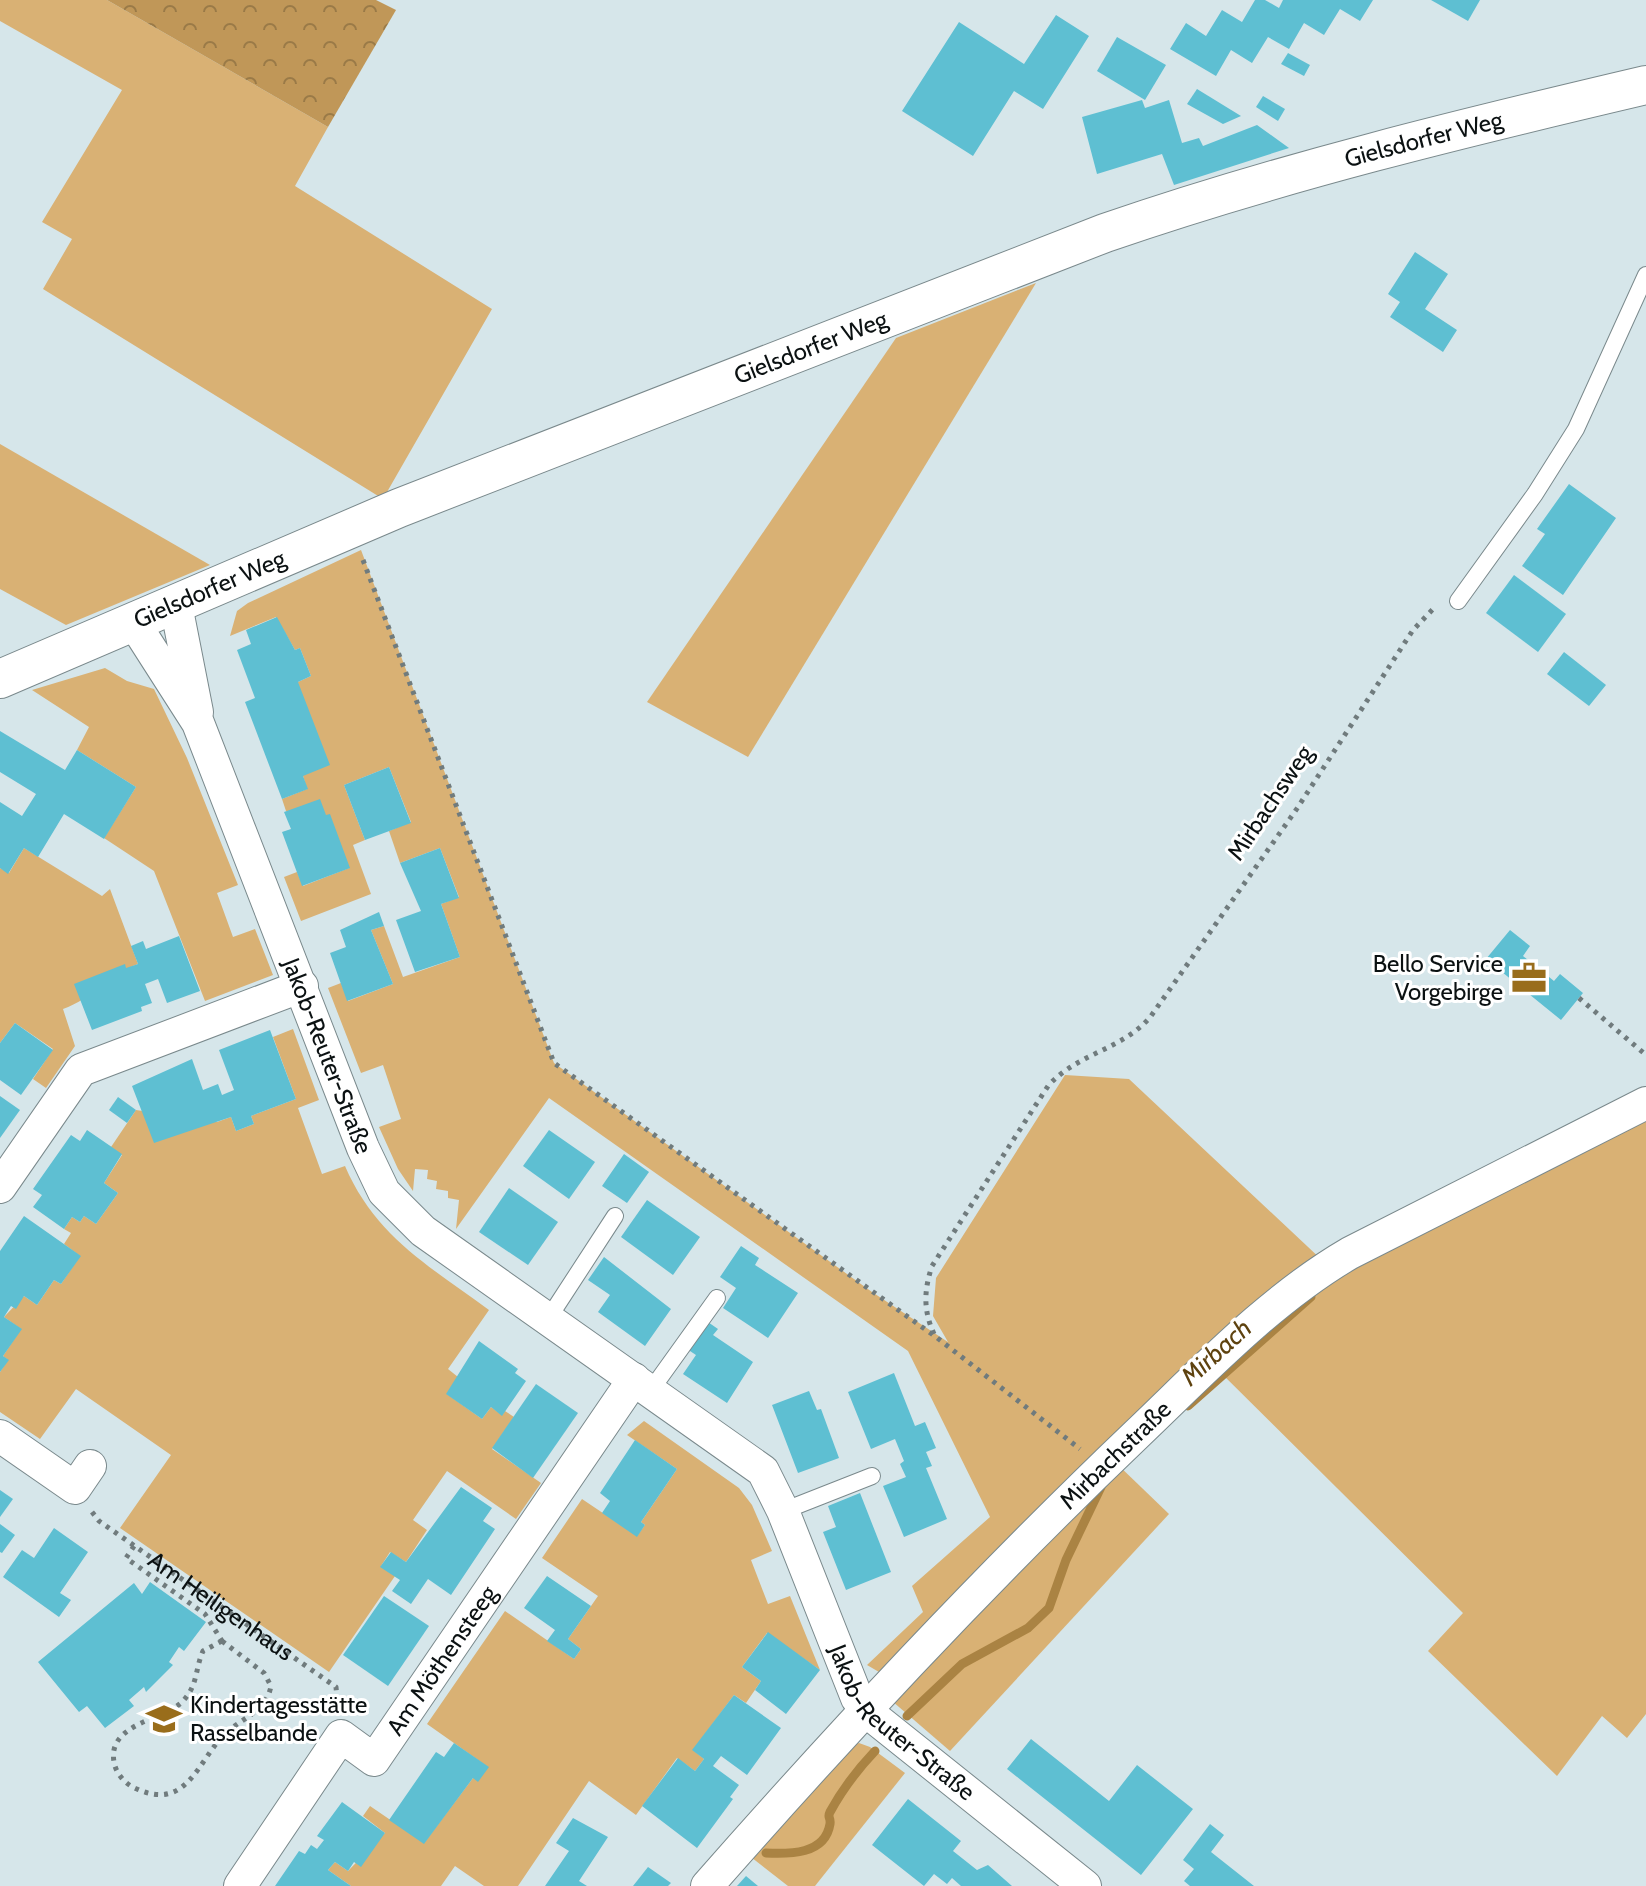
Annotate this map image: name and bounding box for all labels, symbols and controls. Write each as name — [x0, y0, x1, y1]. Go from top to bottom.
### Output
street label: Gielsdorfer Weg — [1341, 105, 1507, 173]
street label: Gielsdorfer Weg — [730, 304, 892, 390]
street label: Gielsdorfer Weg — [129, 543, 291, 634]
street label: Mirbachsweg — [1221, 739, 1319, 866]
place label: Bello Service Vorgebirge — [1373, 949, 1503, 1006]
street label: Jakob-Reuter-Straße — [276, 953, 379, 1158]
office icon: Bello Service Vorgebirge — [1510, 959, 1548, 997]
water label: Mirbach — [1173, 1312, 1258, 1393]
street label: Mirbachstraße — [1053, 1394, 1177, 1515]
street label: Am Heiligenhaus — [143, 1545, 299, 1667]
street label: Am Möthensteeg — [380, 1579, 503, 1741]
street label: Jakob-Reuter-Straße — [823, 1639, 981, 1806]
place label: Kindertagesstätte Rasselbande — [190, 1690, 367, 1747]
school or university icon: Kindertagesstätte Rasselbande — [145, 1700, 183, 1738]

